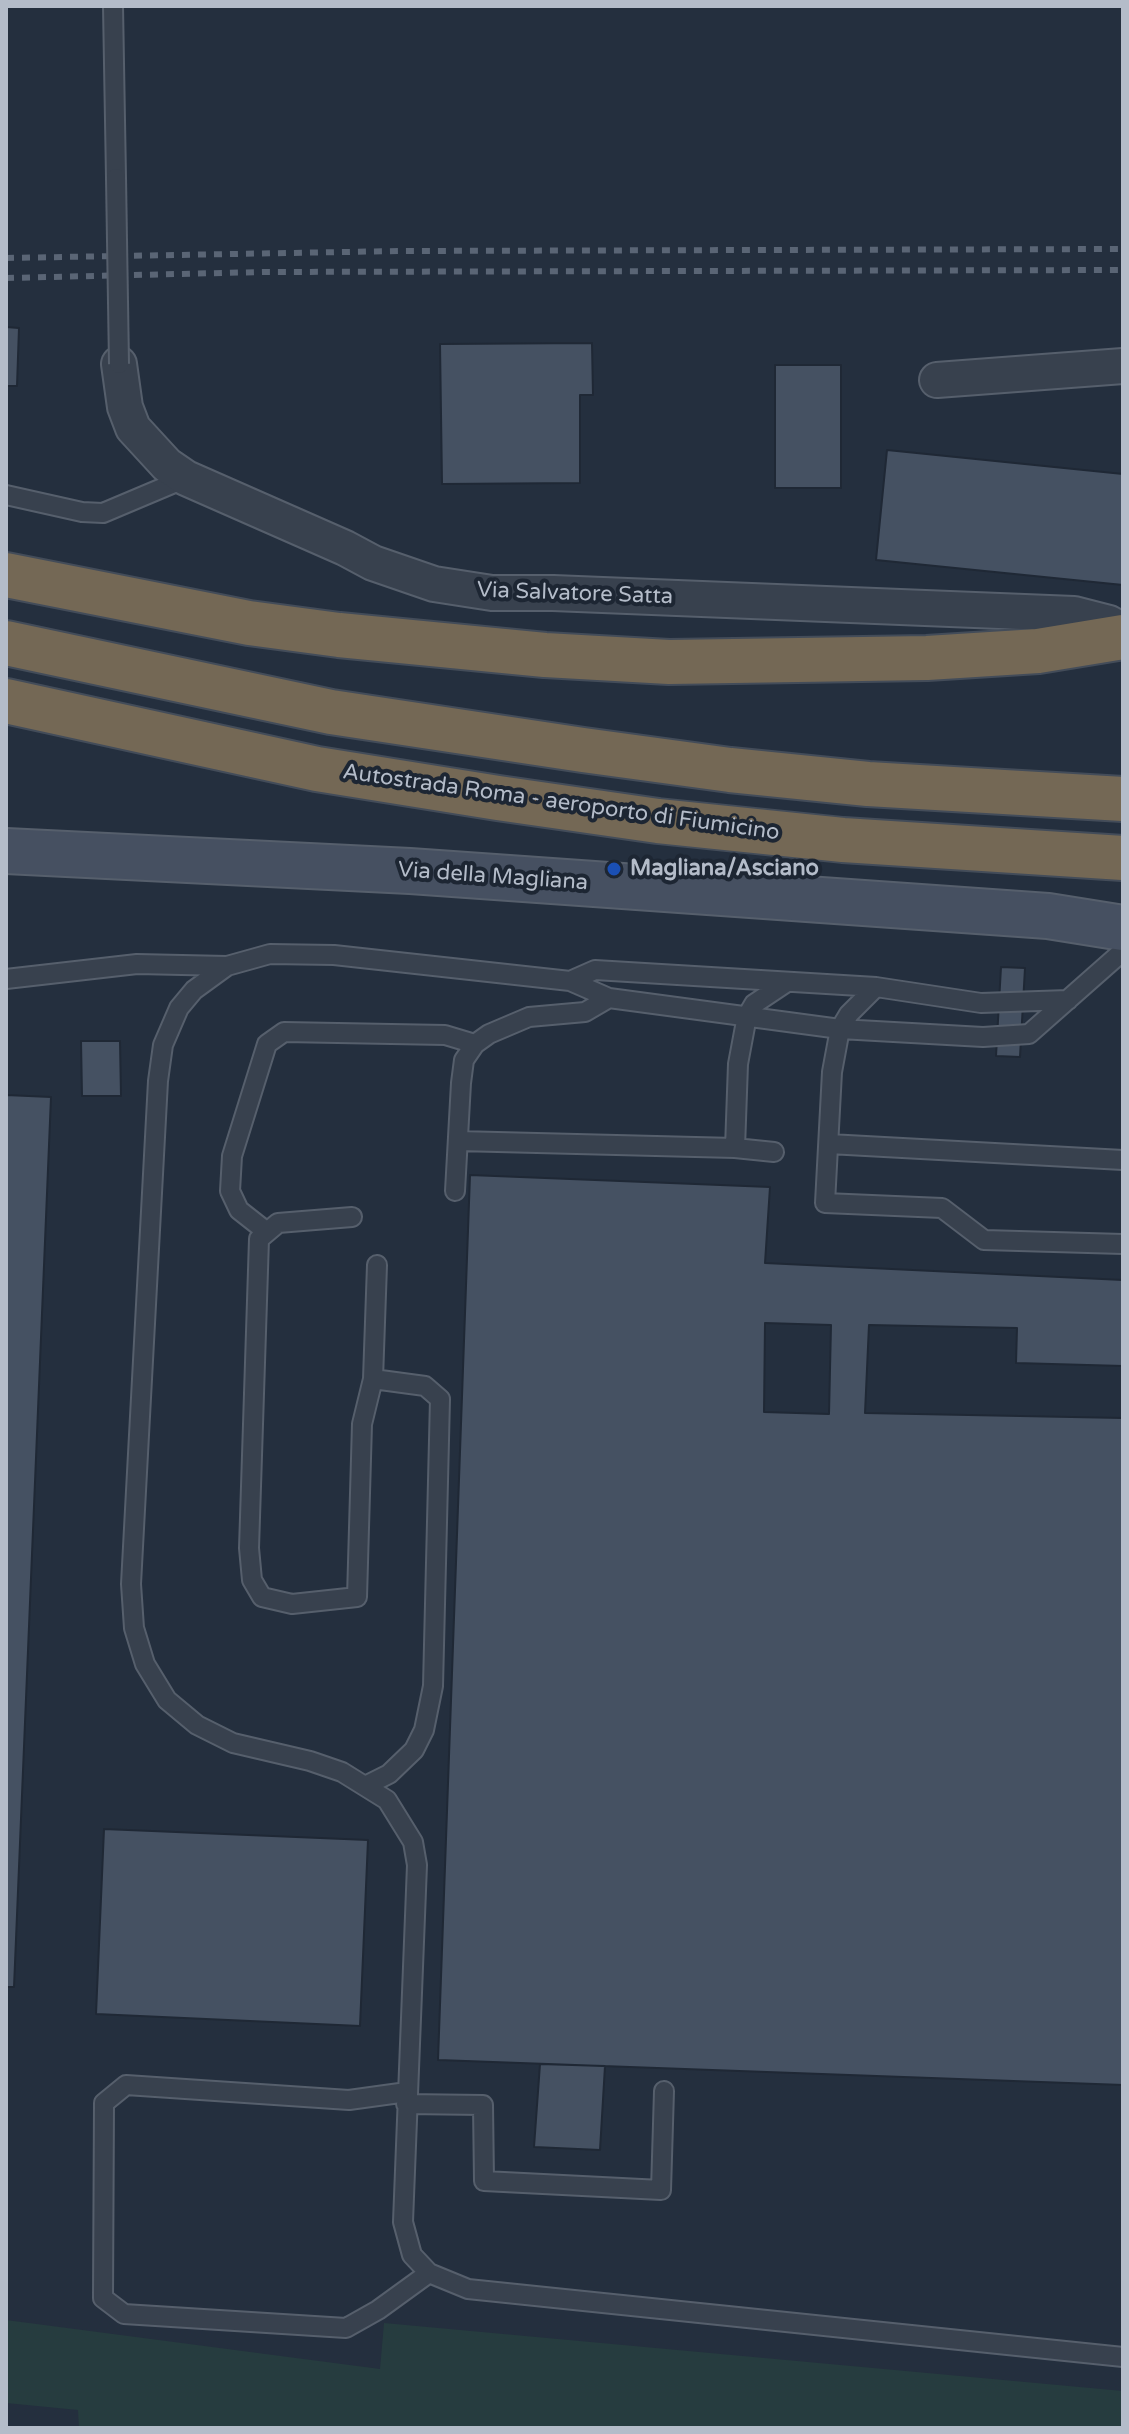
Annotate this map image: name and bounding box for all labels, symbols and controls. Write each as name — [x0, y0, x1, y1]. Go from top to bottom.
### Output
street label: Via Salvatore Satta — [476, 577, 674, 611]
street label: Autostrada Roma - aeroporto di Fiumicino — [341, 759, 781, 847]
place label: Magliana/Asciano — [630, 856, 819, 882]
street label: Via della Magliana — [397, 857, 589, 897]
marker: Magliana/Asciano — [605, 860, 623, 878]

